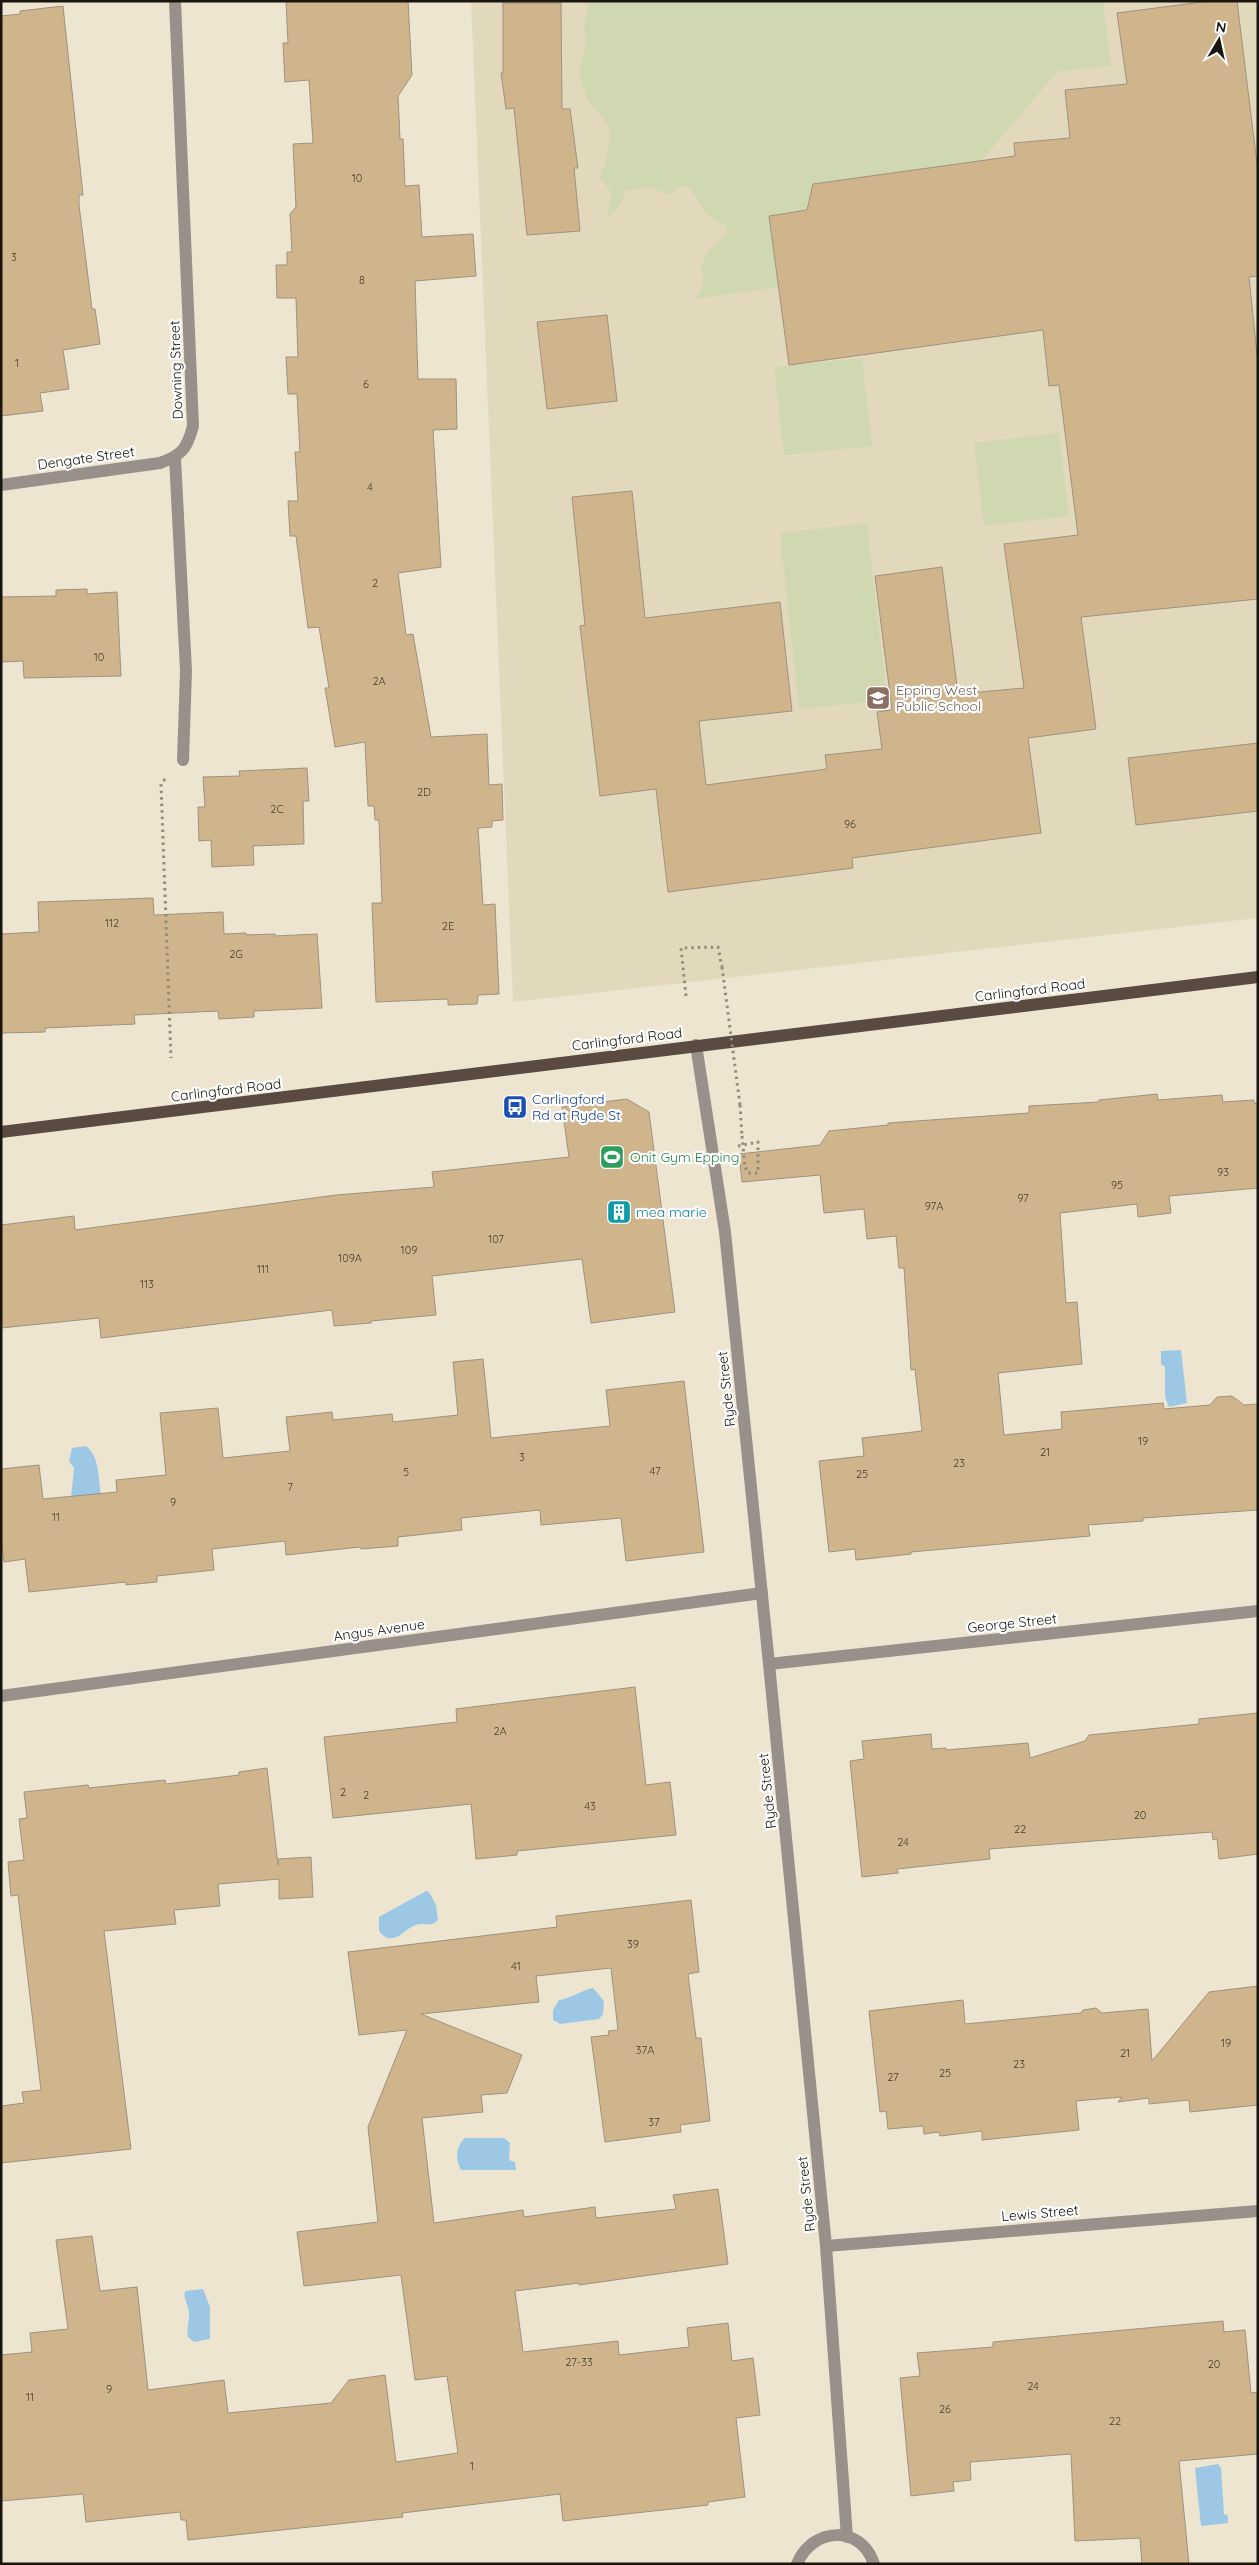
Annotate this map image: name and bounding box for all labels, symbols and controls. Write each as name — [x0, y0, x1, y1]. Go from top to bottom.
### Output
north arrow — [1194, 15, 1244, 65]
text: N — [1215, 17, 1228, 37]
house number: 10 — [352, 171, 362, 185]
house number: 3 — [11, 250, 17, 264]
house number: 8 — [359, 273, 365, 287]
street label: Downing Street — [165, 320, 187, 420]
house number: 1 — [15, 356, 19, 370]
house number: 6 — [363, 377, 369, 391]
street label: Dengate Street — [36, 442, 136, 474]
house number: 4 — [367, 480, 373, 494]
house number: 2 — [372, 576, 378, 590]
house number: 10 — [94, 650, 104, 664]
house number: 2A — [372, 674, 386, 688]
place label: Epping West Public School — [896, 681, 981, 715]
school or university icon: Epping West Public School — [865, 685, 891, 711]
house number: 2D — [417, 785, 431, 799]
house number: 2C — [270, 802, 284, 816]
house number: 96 — [844, 817, 856, 831]
house number: 112 — [105, 916, 119, 930]
house number: 2E — [442, 919, 454, 933]
house number: 2G — [229, 947, 243, 961]
street label: Carlingford Road — [974, 974, 1086, 1006]
street label: Carlingford Road — [571, 1023, 683, 1055]
street label: Carlingford Road — [170, 1074, 282, 1106]
place label: Carlingford Rd at Ryde St — [532, 1090, 621, 1124]
bus stop icon: Carlingford Rd at Ryde St — [502, 1094, 528, 1120]
sports icon: Onit Gym Epping — [599, 1144, 625, 1170]
place label: Onit Gym Epping — [630, 1148, 739, 1166]
house number: 93 — [1217, 1165, 1229, 1179]
house number: 95 — [1111, 1178, 1123, 1192]
house number: 97 — [1017, 1191, 1029, 1205]
building icon: mea marie — [606, 1199, 632, 1225]
house number: 97A — [925, 1199, 943, 1213]
place label: mea marie — [636, 1203, 707, 1221]
house number: 107 — [488, 1232, 504, 1246]
house number: 109 — [401, 1243, 417, 1257]
house number: 109A — [338, 1251, 362, 1265]
house number: 111 — [257, 1262, 269, 1276]
house number: 113 — [140, 1277, 154, 1291]
street label: Ryde Street — [713, 1350, 739, 1428]
house number: 19 — [1138, 1434, 1148, 1448]
house number: 21 — [1040, 1445, 1050, 1459]
house number: 3 — [519, 1450, 525, 1464]
house number: 23 — [953, 1456, 965, 1470]
house number: 47 — [649, 1464, 661, 1478]
house number: 5 — [403, 1465, 409, 1479]
house number: 25 — [856, 1467, 868, 1481]
house number: 7 — [287, 1480, 293, 1494]
house number: 9 — [170, 1495, 176, 1509]
house number: 11 — [52, 1510, 60, 1524]
street label: George Street — [966, 1609, 1058, 1637]
street label: Angus Avenue — [332, 1615, 426, 1645]
house number: 2A — [493, 1724, 507, 1738]
street label: Ryde Street — [754, 1752, 780, 1830]
house number: 2 — [340, 1785, 346, 1799]
house number: 2 — [363, 1788, 369, 1802]
house number: 43 — [584, 1799, 596, 1813]
house number: 20 — [1134, 1808, 1146, 1822]
house number: 22 — [1014, 1822, 1026, 1836]
house number: 24 — [897, 1835, 909, 1849]
house number: 39 — [627, 1937, 639, 1951]
house number: 41 — [511, 1959, 521, 1973]
house number: 19 — [1221, 2036, 1231, 2050]
house number: 37A — [636, 2043, 654, 2057]
house number: 21 — [1120, 2046, 1130, 2060]
house number: 23 — [1013, 2057, 1025, 2071]
house number: 25 — [939, 2066, 951, 2080]
house number: 27 — [887, 2070, 899, 2084]
house number: 37 — [648, 2115, 660, 2129]
street label: Ryde Street — [793, 2155, 819, 2233]
street label: Lewis Street — [1001, 2201, 1080, 2225]
house number: 27-33 — [565, 2355, 593, 2369]
house number: 20 — [1208, 2357, 1220, 2371]
house number: 24 — [1027, 2379, 1039, 2393]
house number: 9 — [106, 2382, 112, 2396]
house number: 11 — [26, 2390, 34, 2404]
house number: 26 — [939, 2402, 951, 2416]
house number: 22 — [1109, 2414, 1121, 2428]
house number: 1 — [470, 2459, 474, 2473]

